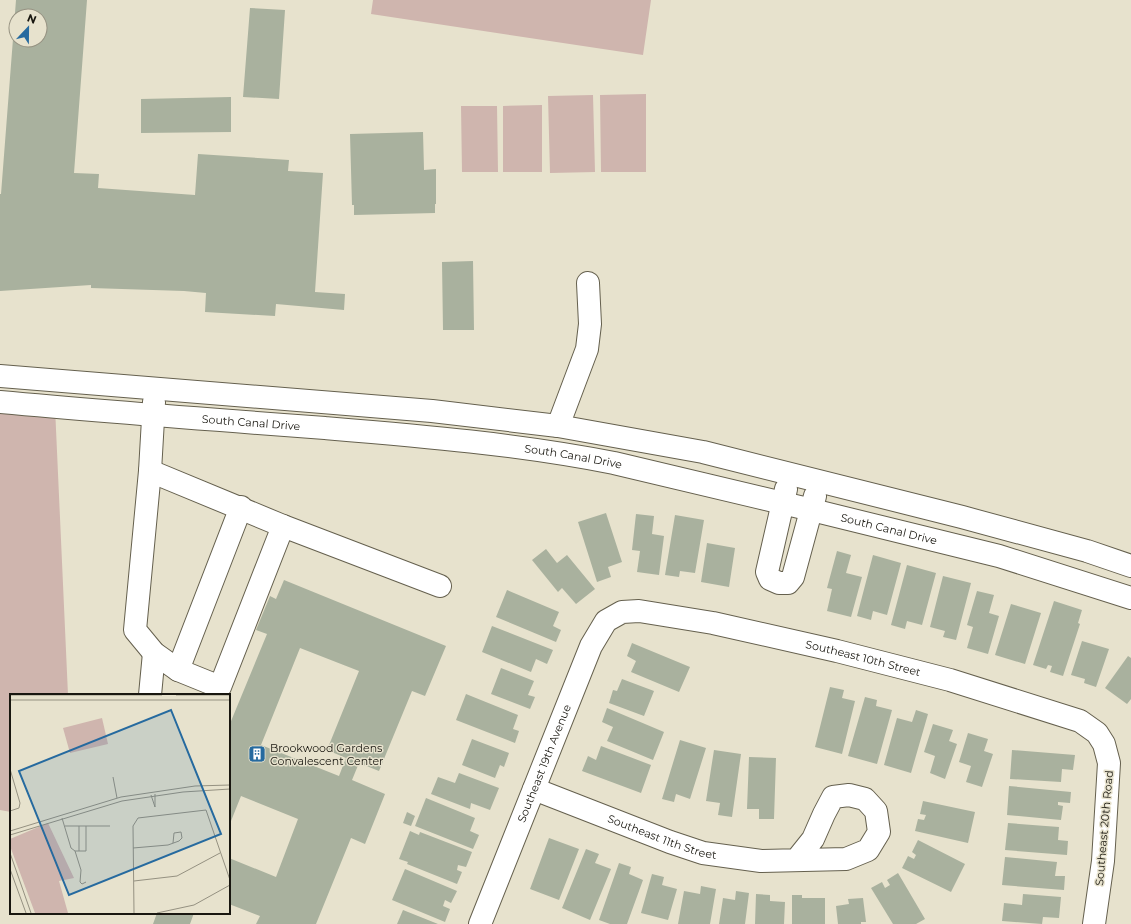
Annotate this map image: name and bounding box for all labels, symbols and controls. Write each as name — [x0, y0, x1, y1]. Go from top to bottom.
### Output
north arrow — [8, 8, 48, 48]
text: N — [25, 11, 38, 27]
street label: South Canal Drive — [201, 412, 301, 433]
street label: South Canal Drive — [524, 441, 624, 472]
street label: South Canal Drive — [839, 510, 939, 548]
street label: Southeast 10th Street — [804, 637, 923, 679]
inset map — [10, 694, 230, 914]
street label: Southeast 19th Avenue — [514, 702, 574, 824]
place label: Brookwood Gardens Convalescent Center — [270, 741, 383, 768]
building icon: Brookwood Gardens Convalescent Center — [247, 744, 267, 764]
street label: Southeast 20th Road — [1092, 770, 1116, 886]
street label: Southeast 11th Street — [606, 811, 718, 862]

